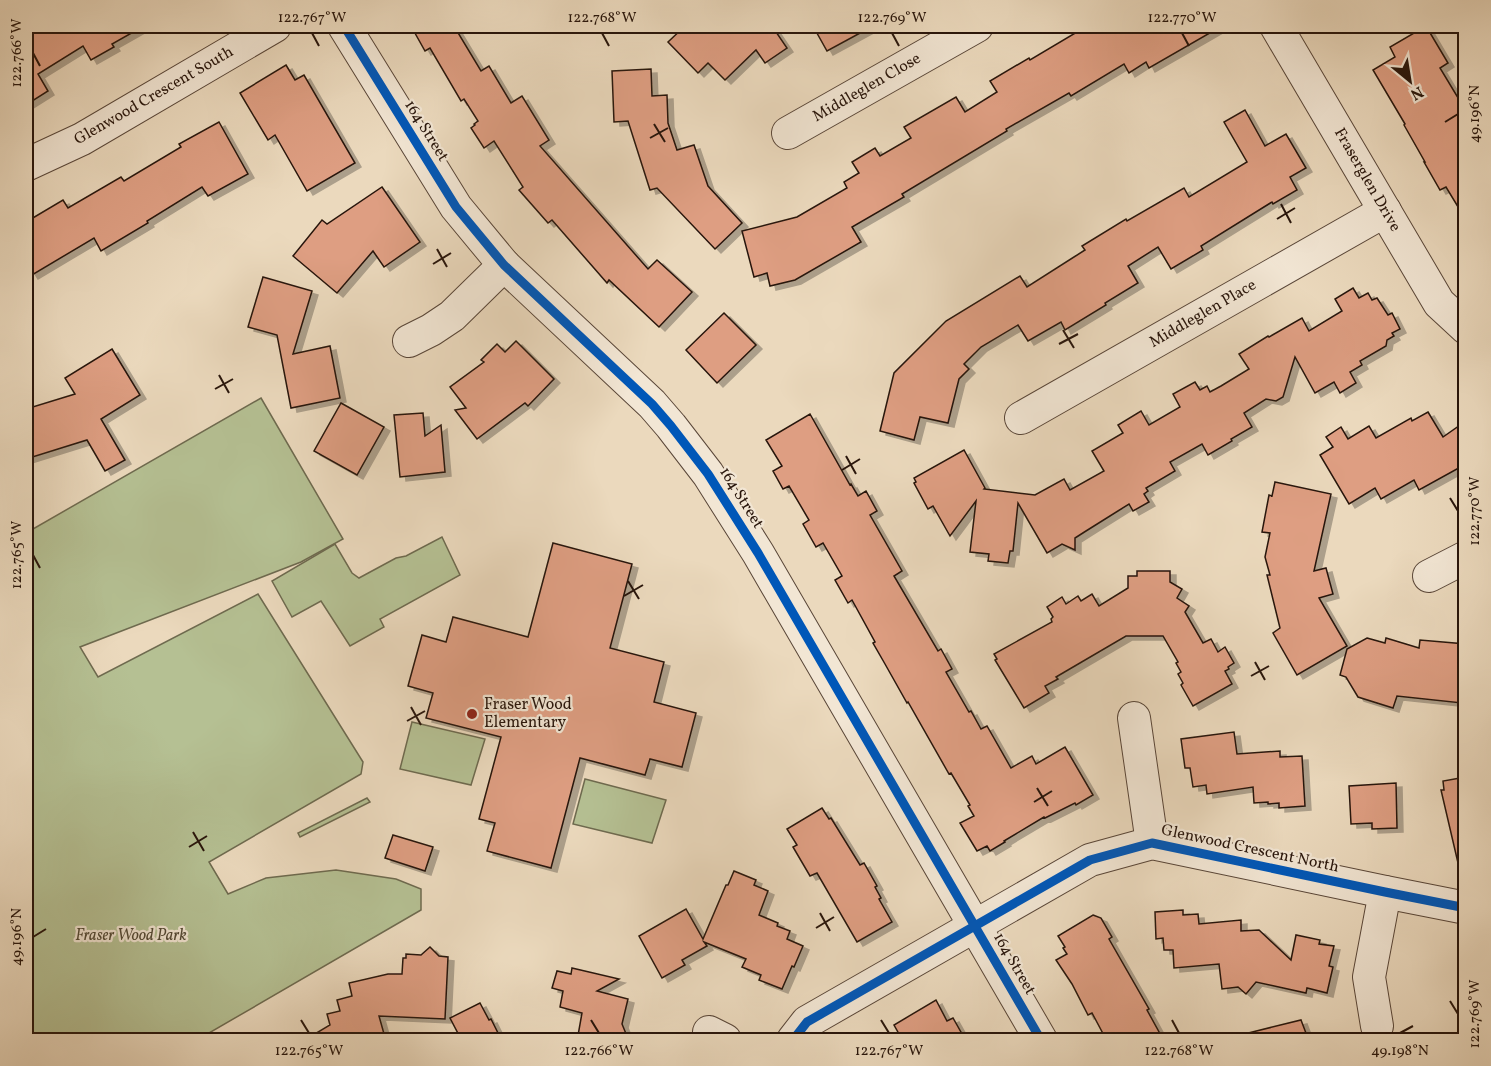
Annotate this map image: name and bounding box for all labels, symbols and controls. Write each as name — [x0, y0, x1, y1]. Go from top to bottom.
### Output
text: 122.767°W — [278, 8, 346, 29]
text: 122.768°W — [567, 8, 637, 29]
text: 122.769°W — [858, 8, 926, 29]
text: 122.770°W — [1147, 8, 1217, 29]
text: 122.766°W — [7, 18, 28, 88]
street label: Glenwood Crescent South — [70, 41, 238, 151]
street label: Middleglen Close — [809, 48, 925, 128]
north arrow — [1380, 51, 1440, 111]
text: N — [1406, 80, 1427, 105]
text: 49.196°N — [1465, 85, 1486, 143]
street label: 164 Street — [399, 96, 454, 166]
street label: Fraserglen Drive — [1328, 124, 1406, 236]
street label: Middleglen Place — [1145, 274, 1261, 354]
street label: 164 Street — [714, 463, 769, 533]
text: 122.770°W — [1465, 476, 1486, 546]
text: 122.765°W — [7, 521, 28, 589]
place label: Fraser Wood Elementary — [484, 694, 572, 734]
marker: Fraser Wood Elementary — [465, 707, 479, 721]
street label: Glenwood Crescent North — [1159, 819, 1341, 879]
text: 49.196°N — [7, 908, 28, 966]
park label: Fraser Wood Park — [75, 925, 187, 947]
street label: 164 Street — [987, 929, 1041, 999]
text: 122.769°W — [1465, 980, 1486, 1048]
text: 122.765°W — [275, 1041, 343, 1062]
text: 122.766°W — [564, 1041, 634, 1062]
text: 122.767°W — [855, 1041, 923, 1062]
text: 122.768°W — [1144, 1041, 1214, 1062]
text: 49.198°N — [1371, 1041, 1429, 1062]

